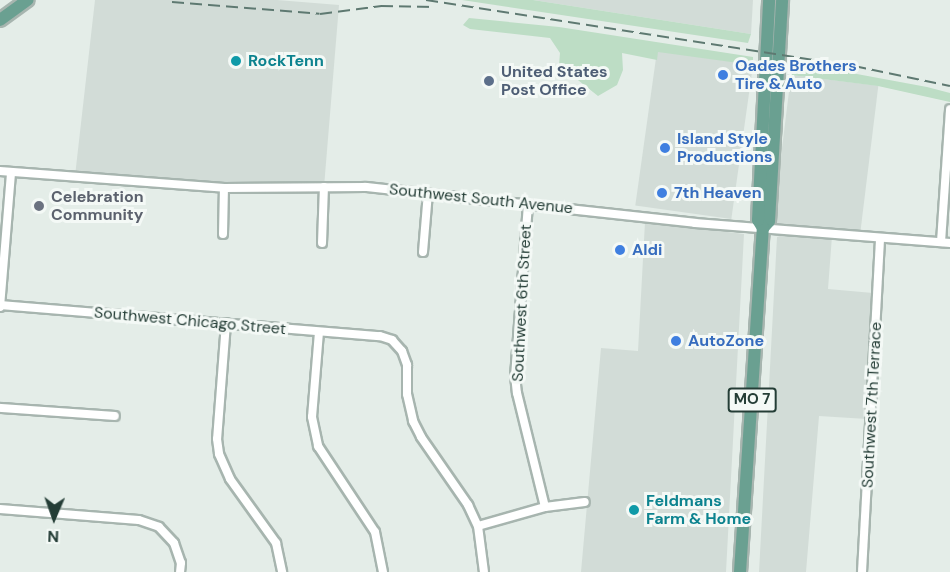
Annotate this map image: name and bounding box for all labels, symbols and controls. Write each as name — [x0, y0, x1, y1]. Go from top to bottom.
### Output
place label: RockTenn — [248, 51, 324, 71]
marker: RockTenn — [229, 54, 243, 68]
place label: Oades Brothers Tire & Auto — [735, 56, 857, 94]
place label: United States Post Office — [501, 62, 608, 100]
marker: Oades Brothers Tire & Auto — [716, 68, 730, 82]
marker: United States Post Office — [482, 74, 496, 88]
place label: Island Style Productions — [677, 129, 772, 167]
marker: Island Style Productions — [658, 141, 672, 155]
street label: Southwest South Avenue — [388, 180, 574, 218]
place label: 7th Heaven — [674, 183, 762, 203]
marker: 7th Heaven — [655, 186, 669, 200]
place label: Celebration Community — [51, 187, 144, 225]
marker: Celebration Community — [32, 199, 46, 213]
street label: Southwest 6th Street — [508, 224, 536, 382]
place label: Aldi — [632, 240, 662, 260]
marker: Aldi — [613, 243, 627, 257]
street label: Southwest Chicago Street — [93, 303, 287, 339]
street label: Southwest 7th Terrace — [858, 321, 886, 489]
place label: AutoZone — [688, 331, 764, 351]
marker: AutoZone — [669, 334, 683, 348]
road number: MO 7 — [726, 388, 777, 412]
north arrow — [24, 488, 84, 548]
place label: Feldmans Farm & Home — [646, 491, 751, 529]
marker: Feldmans Farm & Home — [627, 503, 641, 517]
text: N — [47, 526, 60, 547]

